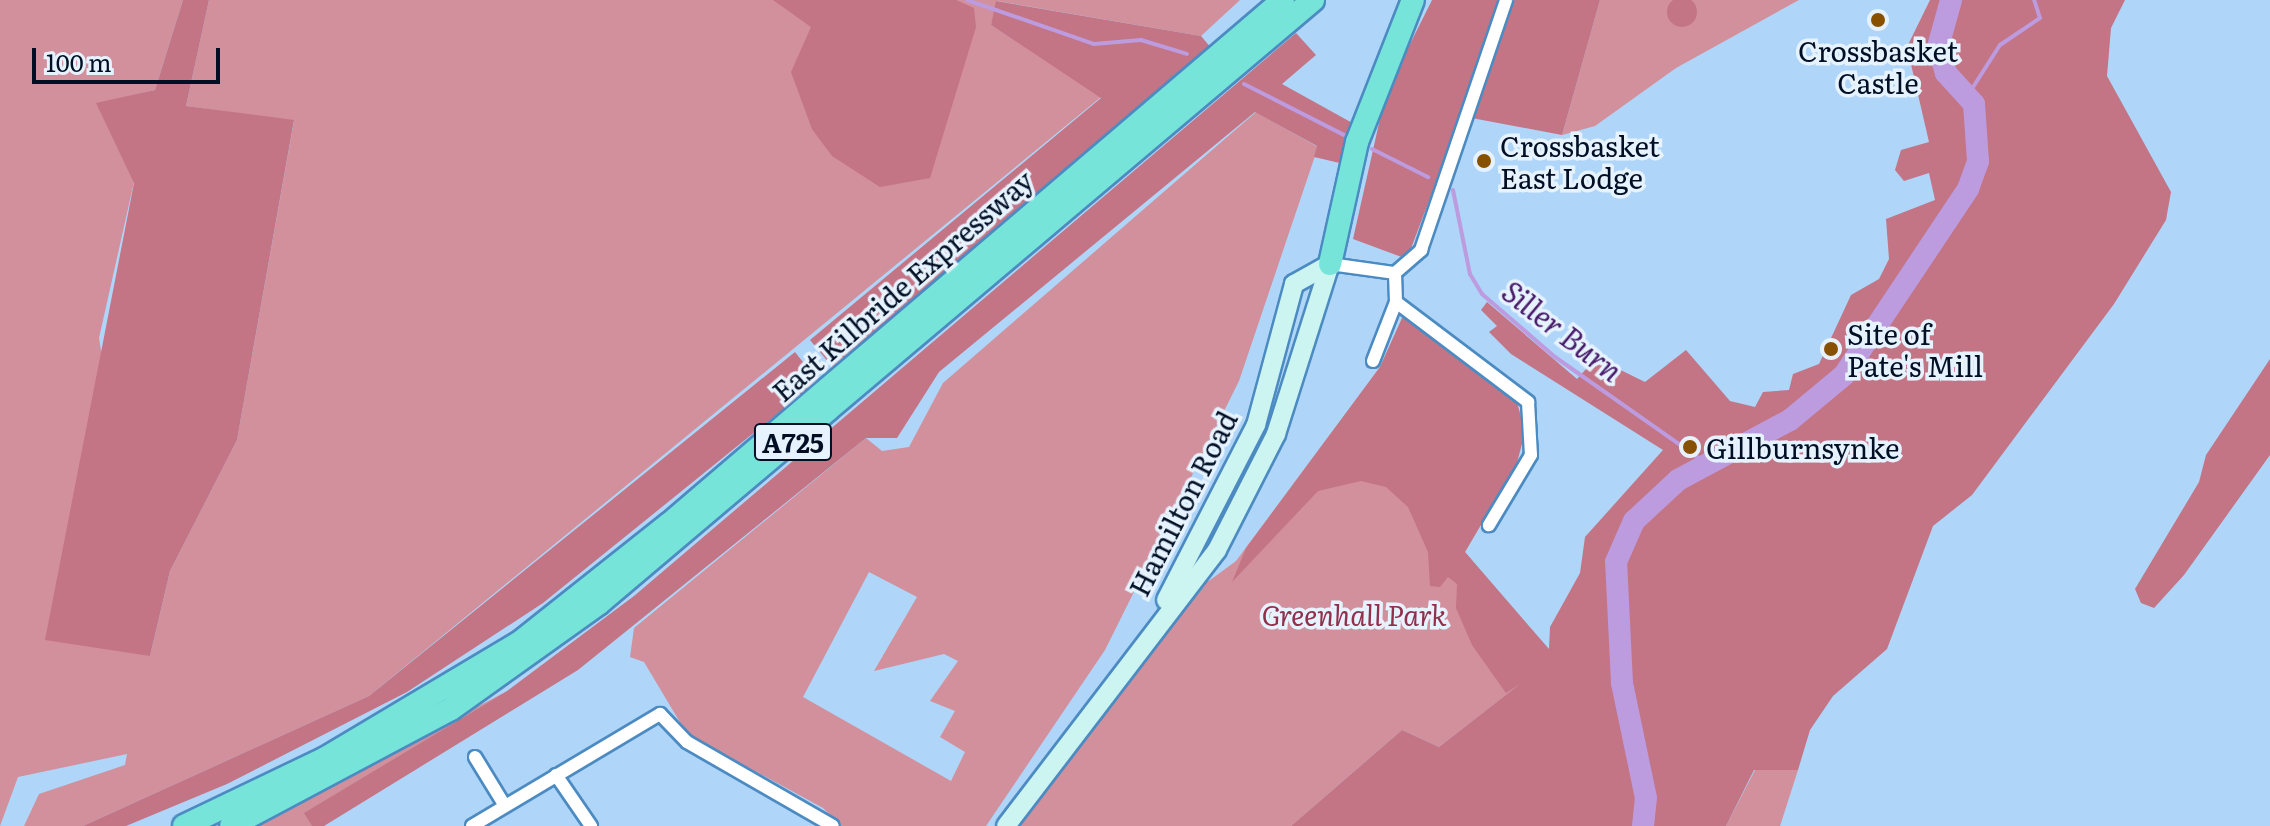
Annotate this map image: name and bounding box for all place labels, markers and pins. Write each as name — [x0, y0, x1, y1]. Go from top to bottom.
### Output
marker: Crossbasket Castle — [1869, 11, 1887, 29]
place label: Crossbasket Castle — [1798, 33, 1958, 99]
place label: Crossbasket East Lodge — [1500, 128, 1660, 194]
marker: Crossbasket East Lodge — [1475, 152, 1493, 170]
place label: Site of Pate's Mill — [1847, 316, 1983, 382]
marker: Site of Pate's Mill — [1822, 340, 1840, 358]
place label: Gillburnsynke — [1706, 430, 1900, 464]
marker: Gillburnsynke — [1681, 438, 1699, 456]

